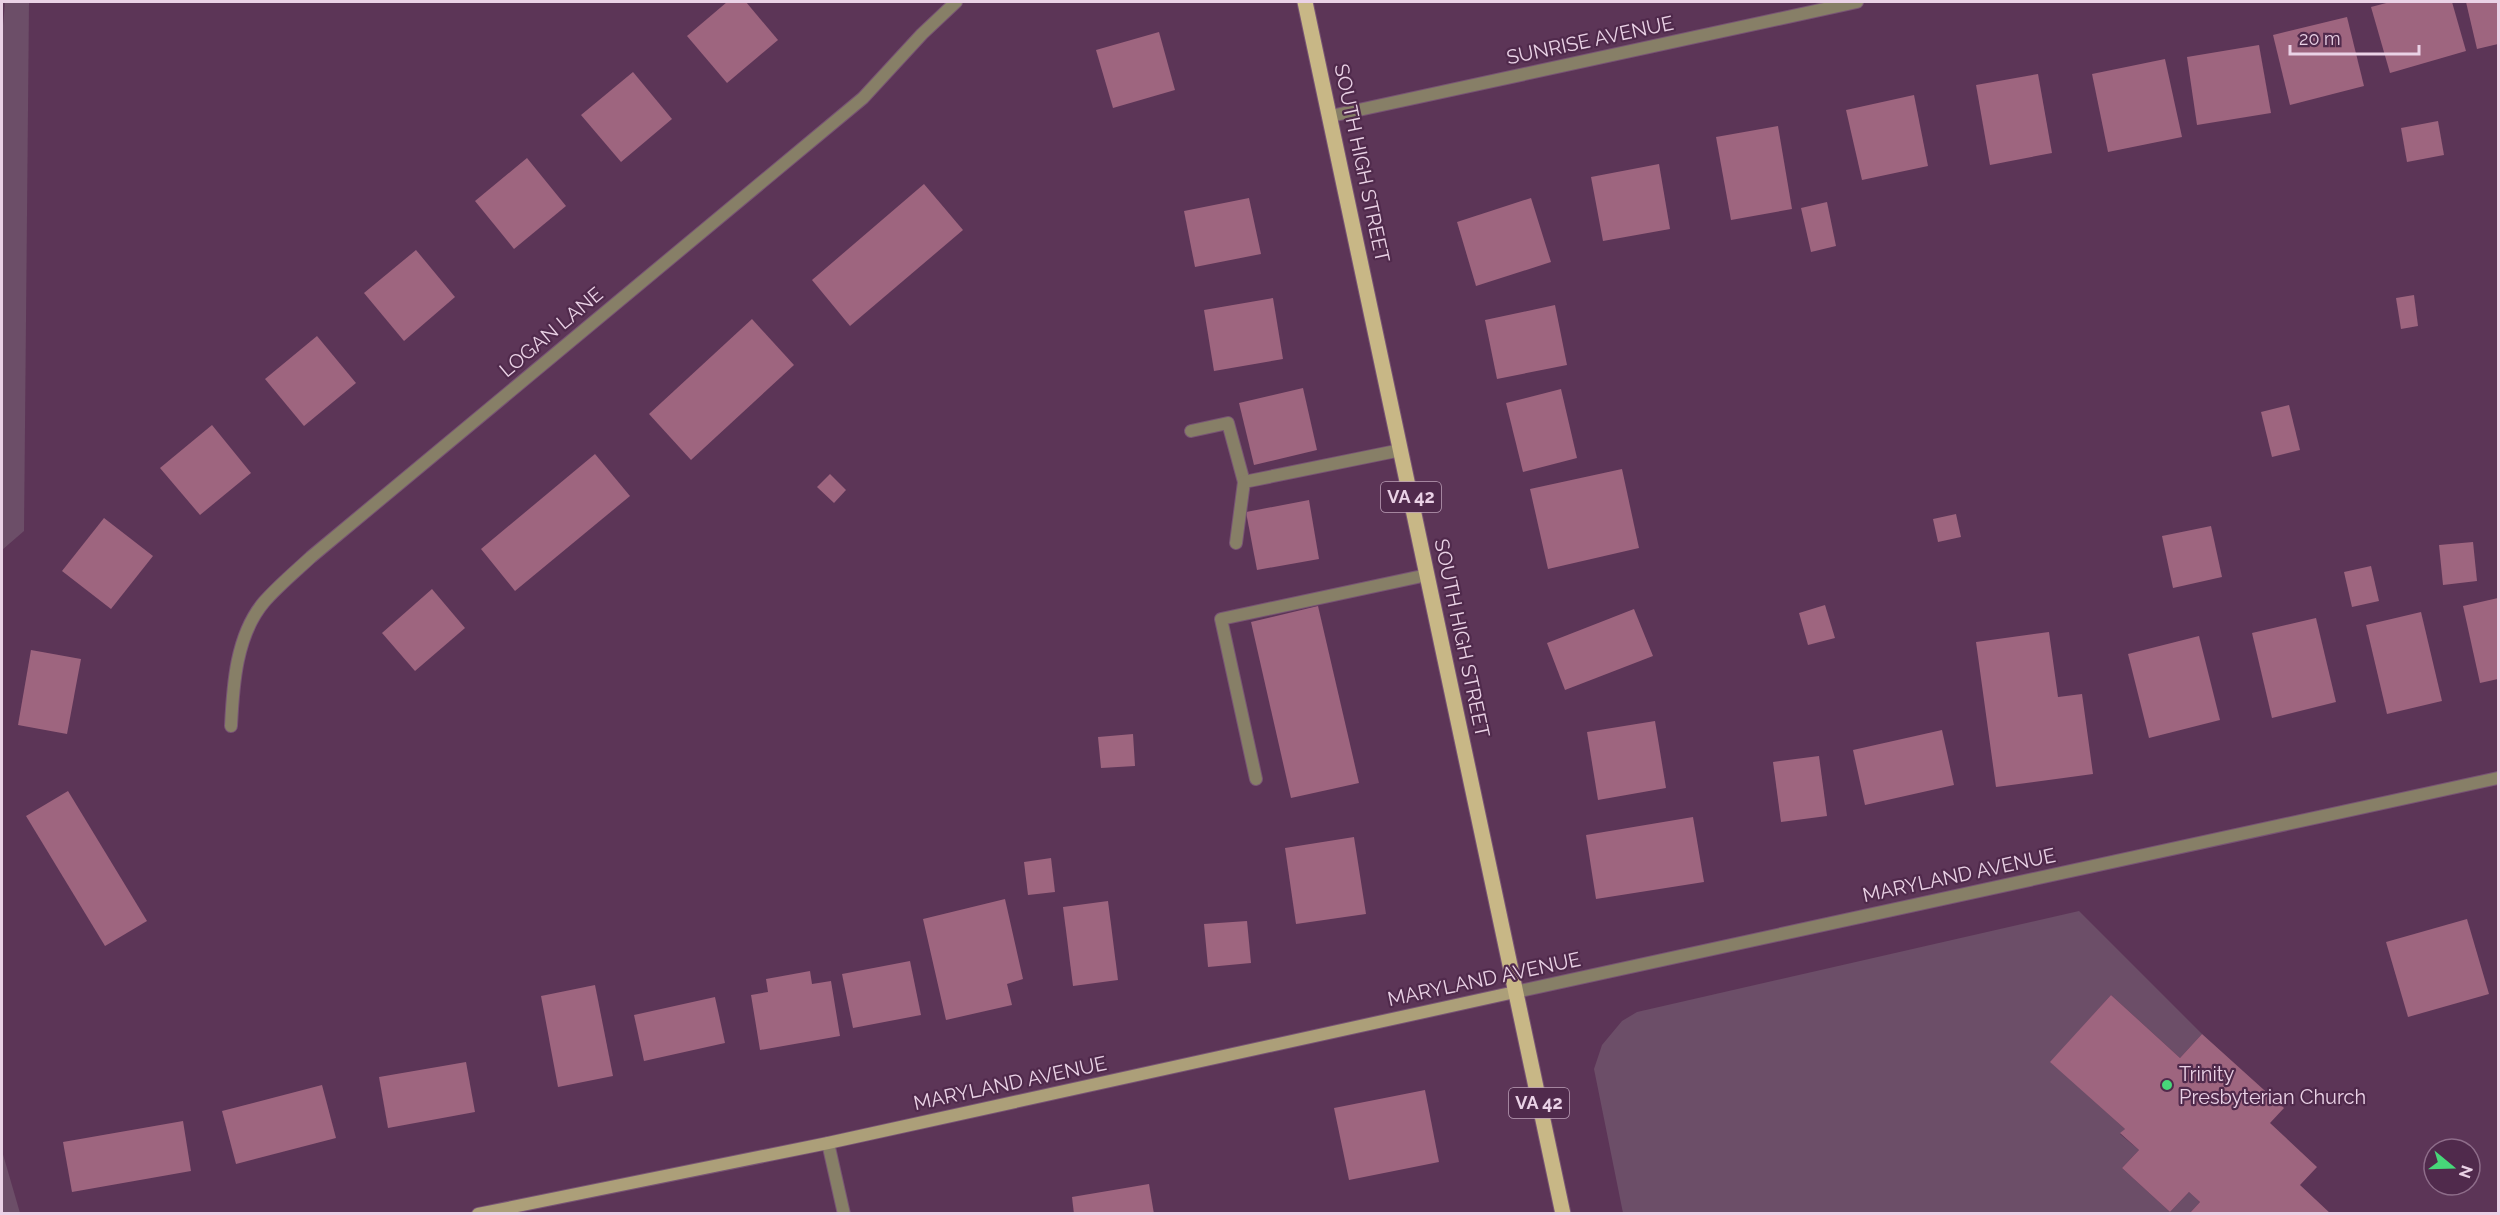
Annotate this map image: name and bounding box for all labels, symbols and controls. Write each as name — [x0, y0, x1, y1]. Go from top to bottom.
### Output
street label: SUNRISE AVENUE — [1504, 11, 1676, 69]
scale bar — [2290, 18, 2419, 56]
text: 20 m — [2299, 28, 2341, 49]
street label: SOUTH HIGH STREET — [1329, 62, 1395, 264]
street label: LOGAN LANE — [495, 282, 607, 382]
road number: VA 42 — [1381, 482, 1441, 512]
street label: SOUTH HIGH STREET — [1429, 537, 1495, 739]
street label: MARYLAND AVENUE — [1860, 843, 2058, 907]
street label: MARYLAND AVENUE — [1385, 947, 1583, 1011]
street label: MARYLAND AVENUE — [911, 1051, 1109, 1115]
place label: Trinity Presbyterian Church — [2179, 1062, 2366, 1109]
marker: Trinity Presbyterian Church — [2160, 1078, 2174, 1092]
road number: VA 42 — [1509, 1088, 1569, 1118]
north arrow — [2422, 1137, 2482, 1197]
text: N — [2455, 1163, 2477, 1181]

